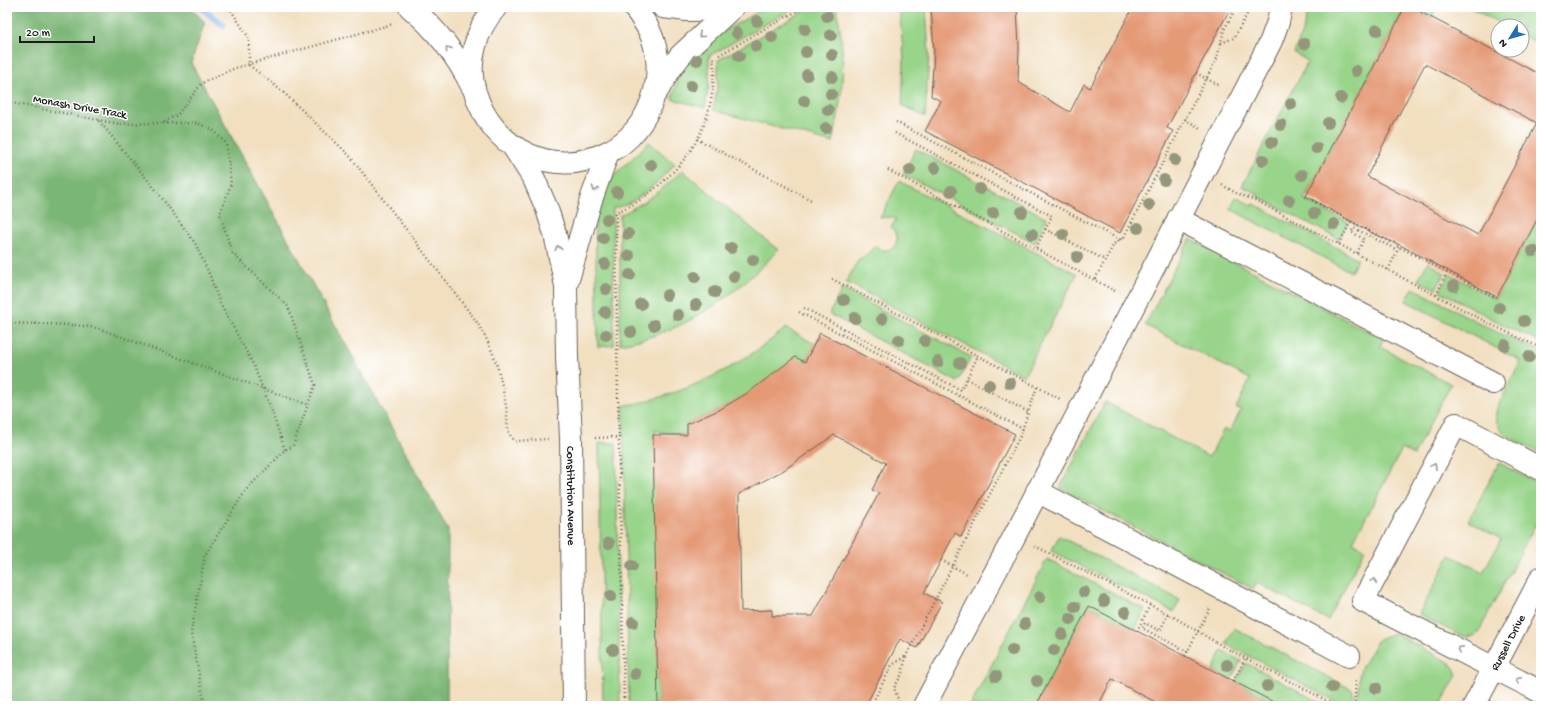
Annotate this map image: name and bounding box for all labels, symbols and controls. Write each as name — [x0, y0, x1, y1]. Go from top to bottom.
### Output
scale bar — [20, 18, 94, 44]
north arrow — [1490, 18, 1530, 58]
text: 20 m — [26, 27, 51, 41]
one-way arrow — [699, 30, 706, 37]
text: N — [1497, 36, 1511, 49]
one-way arrow — [446, 46, 453, 53]
street label: Monash Drive Track — [32, 93, 129, 123]
one-way arrow — [591, 186, 600, 193]
one-way arrow — [555, 245, 563, 251]
street label: Constitution Avenue — [562, 446, 577, 546]
one-way arrow — [1429, 463, 1437, 470]
one-way arrow — [1369, 578, 1377, 585]
street label: Russell Drive — [1489, 612, 1530, 674]
one-way arrow — [1456, 646, 1464, 654]
one-way arrow — [1514, 677, 1522, 684]

